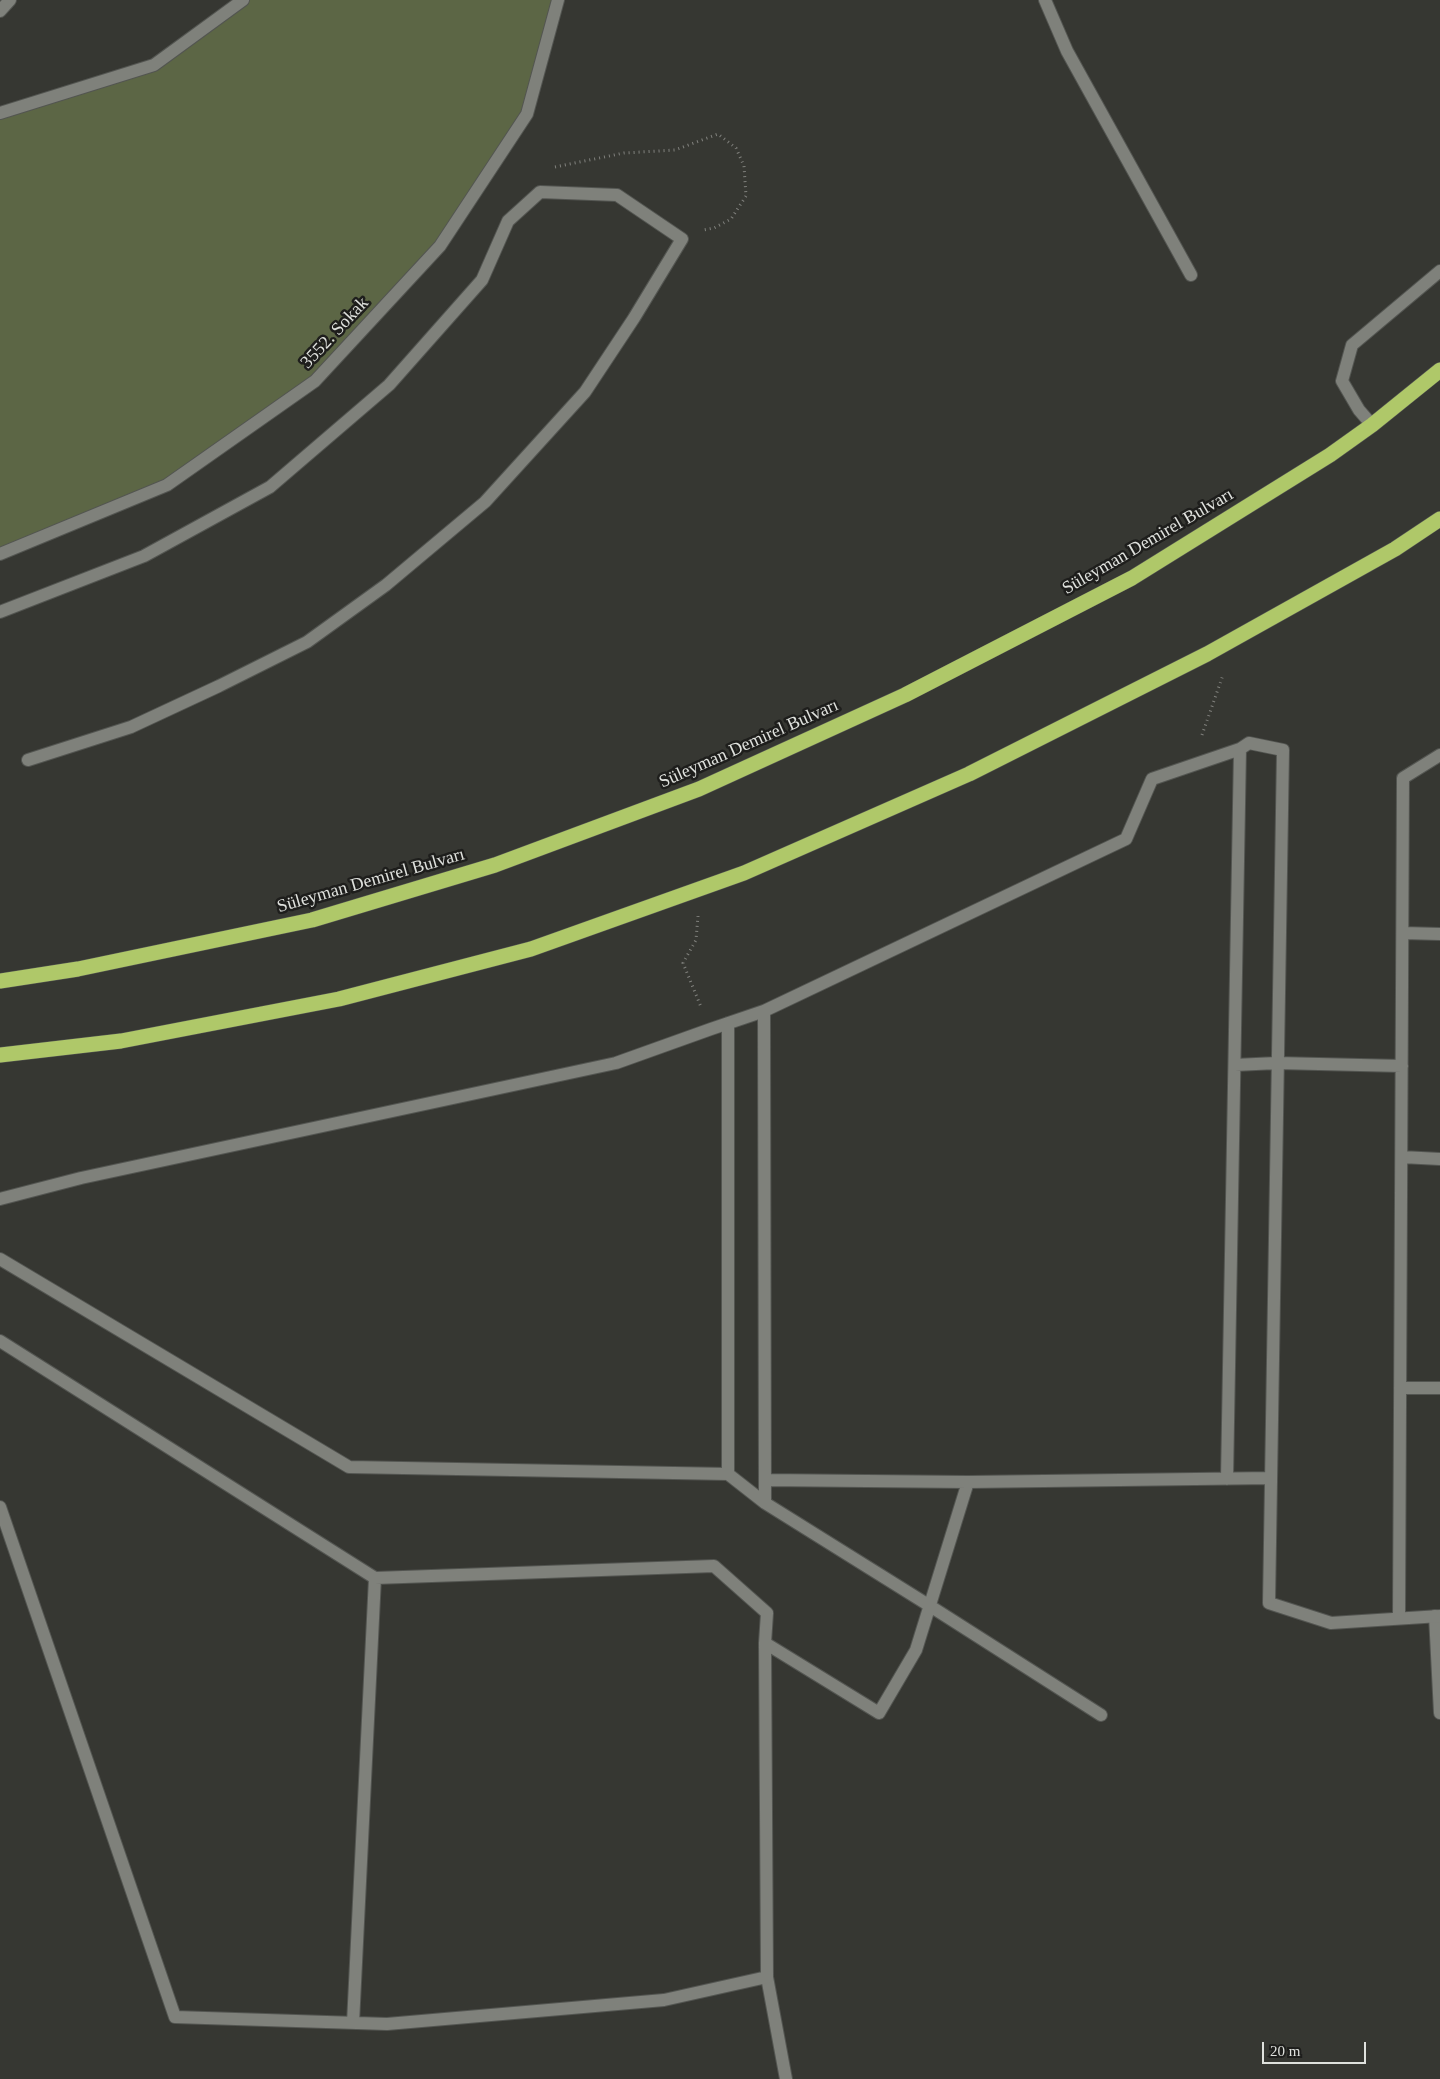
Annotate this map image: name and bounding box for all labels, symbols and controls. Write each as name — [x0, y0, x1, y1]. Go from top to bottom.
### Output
street label: 3552. Sokak — [296, 293, 374, 373]
street label: Süleyman Demirel Bulvarı — [1059, 484, 1237, 600]
street label: Süleyman Demirel Bulvarı — [656, 695, 842, 793]
street label: Süleyman Demirel Bulvarı — [275, 844, 467, 918]
scale bar — [1265, 2032, 1369, 2064]
text: 20 m — [1270, 2043, 1300, 2059]

